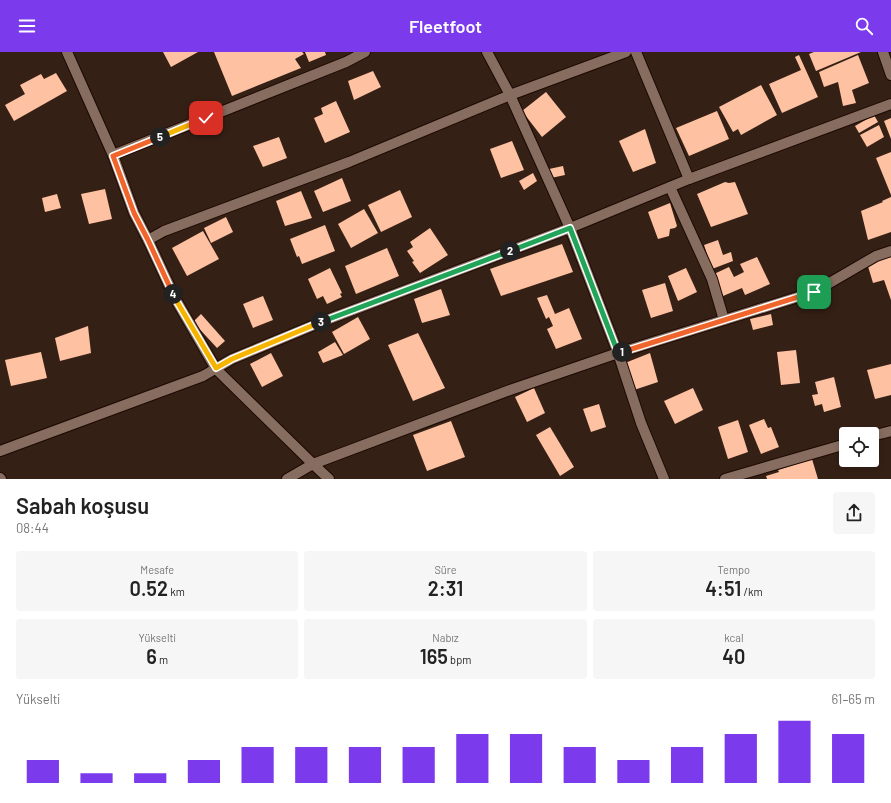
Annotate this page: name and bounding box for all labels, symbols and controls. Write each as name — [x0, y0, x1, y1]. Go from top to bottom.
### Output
icon: menu — [16, 15, 38, 37]
text: Fleetfoot — [409, 15, 482, 37]
icon: search — [853, 15, 875, 37]
pin — [189, 101, 223, 135]
icon: check — [195, 107, 217, 129]
pin: 5 — [150, 127, 170, 147]
text: 5 — [157, 130, 163, 143]
pin: 2 — [500, 241, 520, 261]
text: 2 — [507, 244, 513, 257]
pin — [797, 275, 831, 309]
icon: arrive — [803, 281, 825, 303]
pin: 4 — [163, 284, 183, 304]
text: 4 — [170, 287, 176, 300]
pin: 3 — [311, 312, 331, 332]
text: 3 — [318, 315, 324, 328]
pin: 1 — [612, 342, 632, 362]
text: 1 — [620, 345, 624, 358]
map controls — [839, 427, 879, 467]
button: locate — [839, 427, 879, 467]
text: Sabah koşusu — [16, 492, 149, 518]
button: share — [833, 492, 875, 534]
text: 08:44 — [16, 520, 49, 536]
text: Mesafe — [140, 563, 174, 576]
text: Süre — [434, 563, 457, 576]
text: Tempo — [718, 563, 750, 576]
text: 0.52 — [130, 576, 168, 600]
text: 2:31 — [428, 576, 463, 600]
text: 4:51 — [705, 576, 741, 600]
text: km — [168, 585, 185, 598]
text: /km — [741, 585, 763, 598]
text: Yükselti — [138, 631, 176, 644]
text: Nabız — [432, 631, 459, 644]
text: kcal — [724, 631, 743, 644]
text: 6 — [146, 644, 157, 668]
text: 165 — [420, 644, 448, 668]
text: 40 — [722, 644, 745, 668]
text: m — [157, 653, 168, 666]
text: bpm — [448, 653, 471, 666]
text: Yükselti — [16, 691, 60, 707]
text: 61–65 m — [831, 691, 875, 707]

